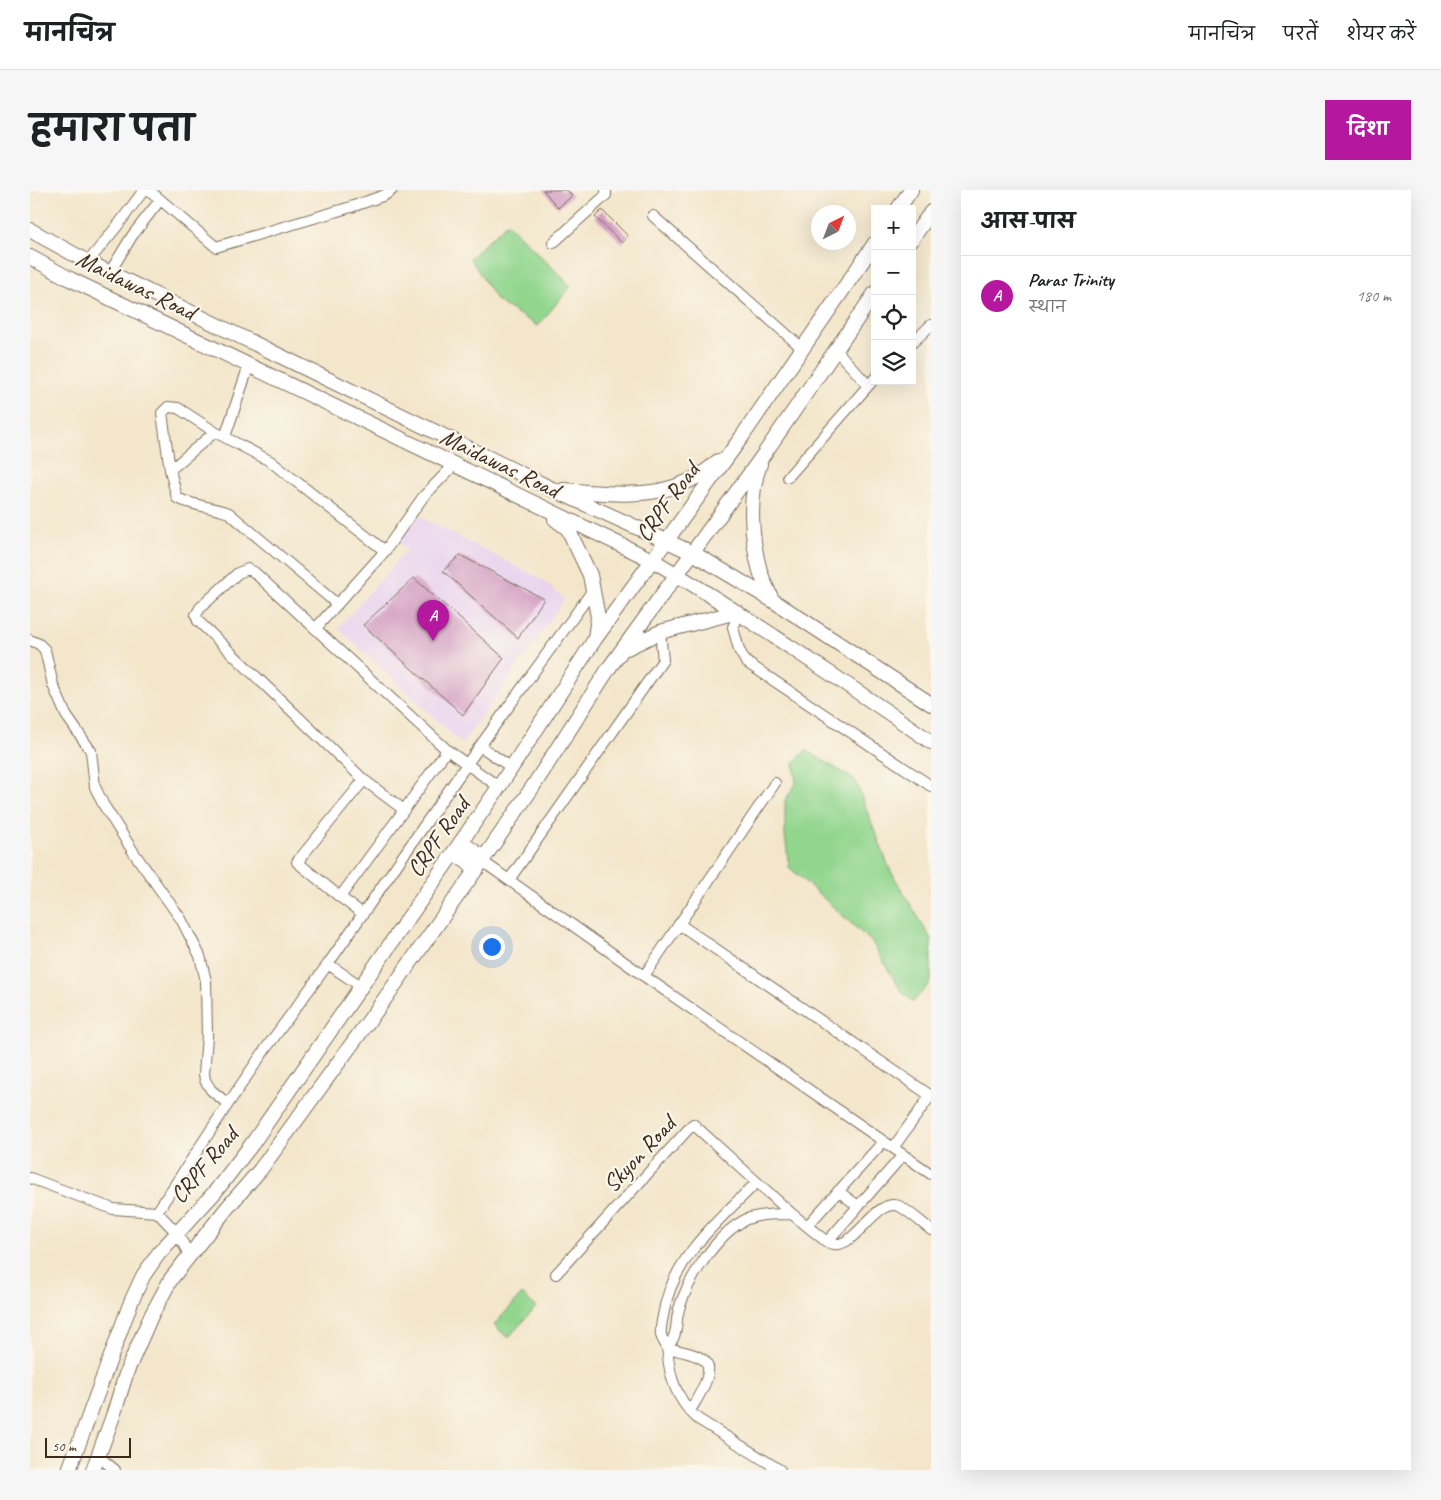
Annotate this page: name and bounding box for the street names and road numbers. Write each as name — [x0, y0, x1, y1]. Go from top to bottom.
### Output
street label: Maidawas Road — [72, 243, 204, 328]
street label: Maidawas Road — [436, 421, 568, 506]
street label: CRPF Road — [628, 454, 708, 547]
street label: CRPF Road — [400, 788, 478, 883]
street label: Skyon Road — [596, 1107, 684, 1198]
street label: CRPF Road — [163, 1118, 247, 1209]

